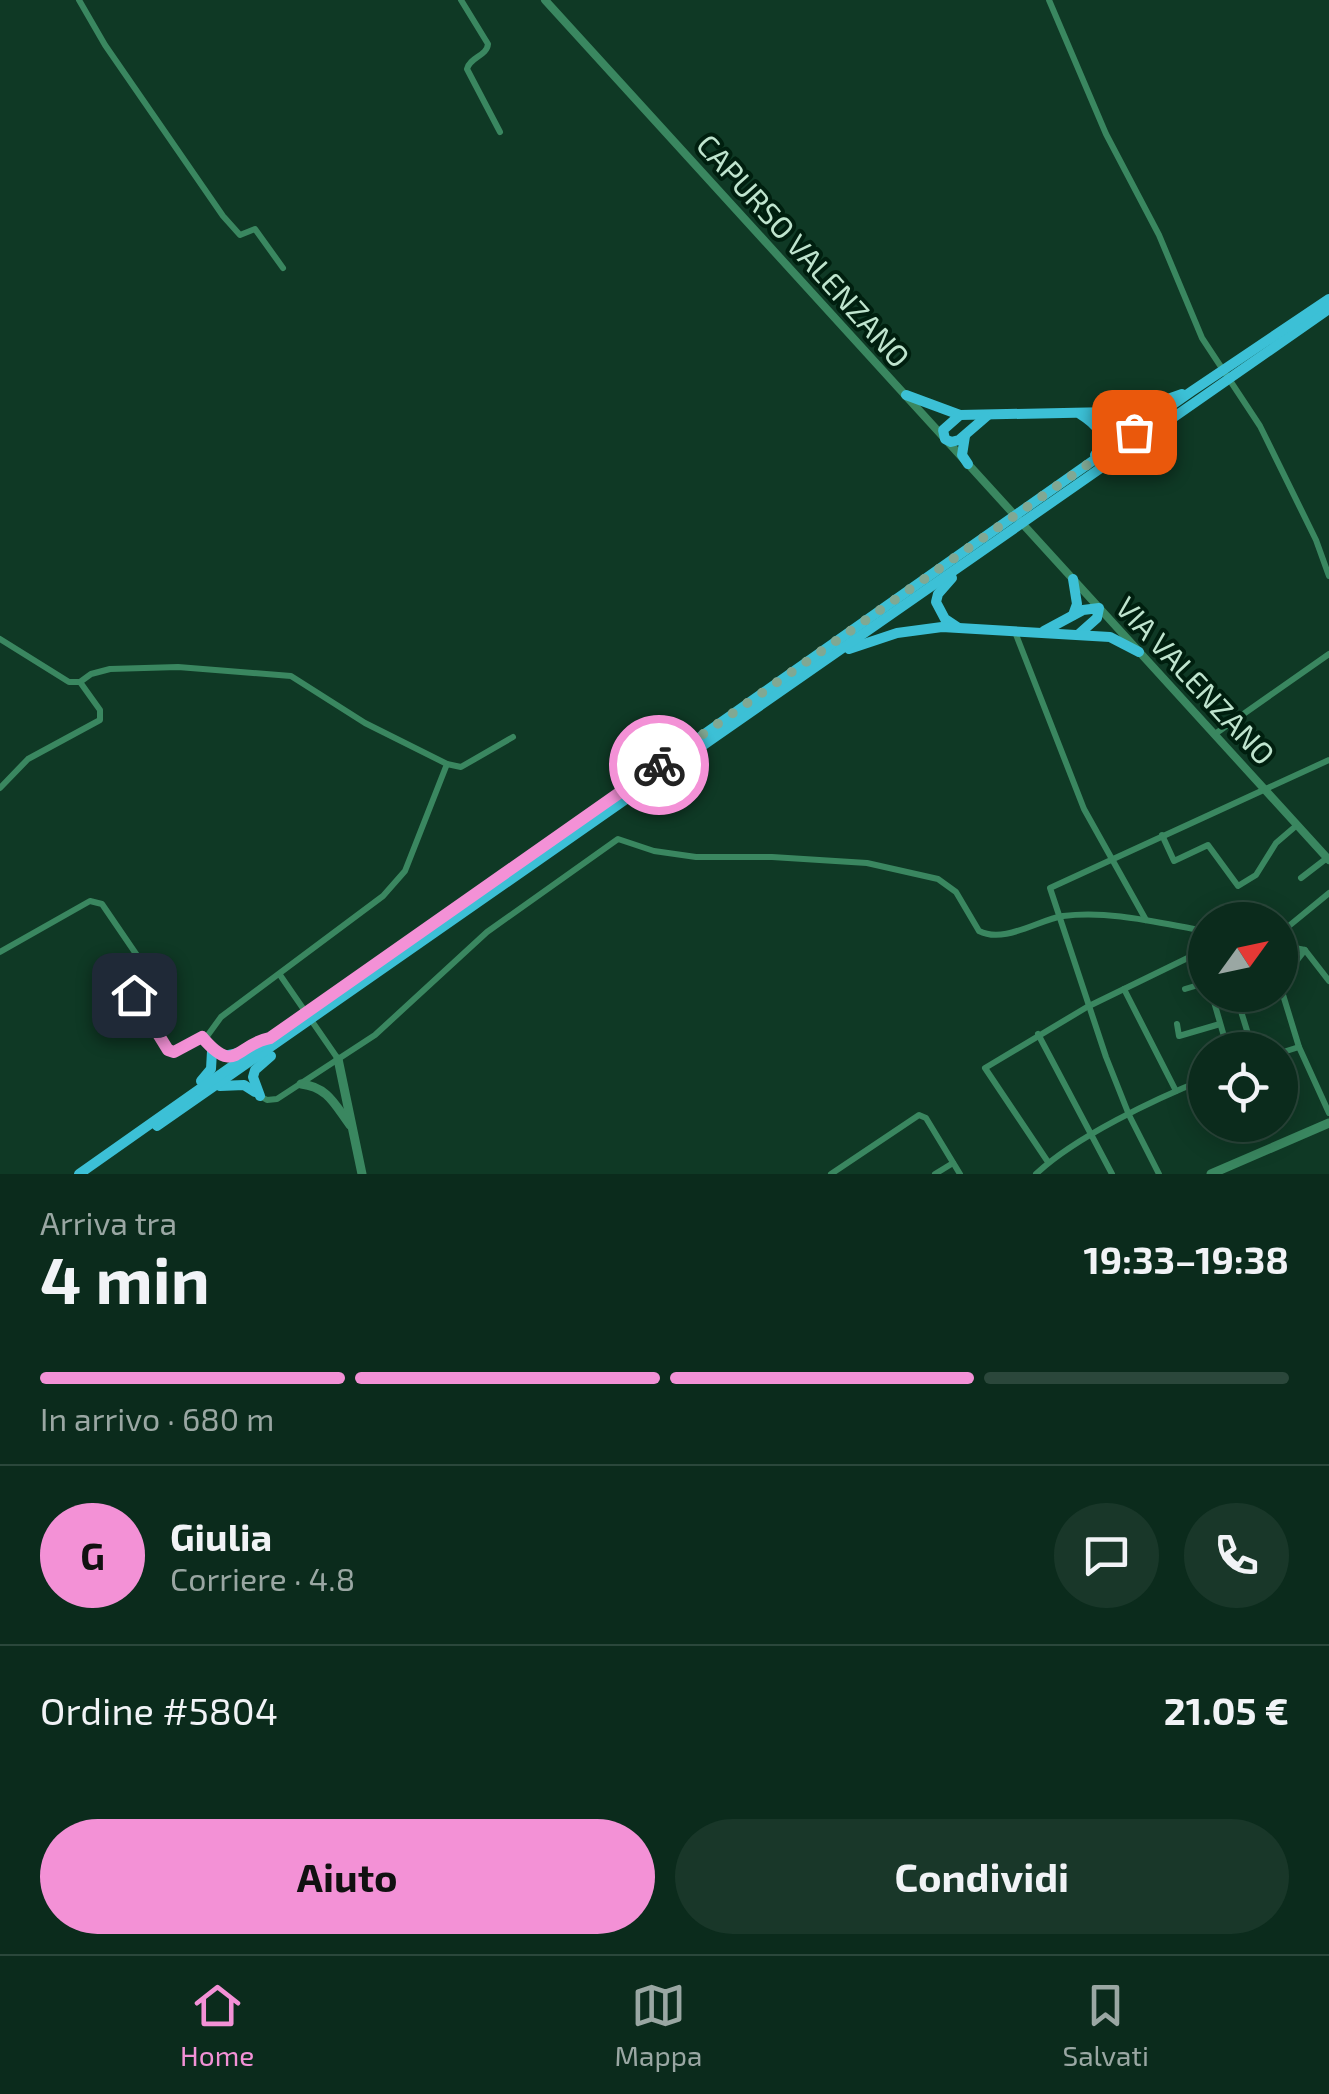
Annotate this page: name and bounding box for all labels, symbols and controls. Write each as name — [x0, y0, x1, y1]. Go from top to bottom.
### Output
street label: CAPURSO VALENZANO — [690, 126, 918, 374]
pin — [1092, 390, 1177, 475]
icon: bag — [1107, 405, 1162, 460]
street label: VIA VALENZANO — [1109, 589, 1283, 771]
courier — [609, 715, 709, 815]
icon: bike — [632, 738, 687, 793]
north arrow — [1188, 902, 1298, 1012]
map controls — [1188, 902, 1298, 1142]
pin — [92, 953, 177, 1038]
icon: home — [107, 968, 162, 1023]
button: locate — [1188, 1032, 1298, 1142]
text: Arriva tra — [40, 1203, 177, 1241]
text: 19:33–19:38 — [1083, 1236, 1289, 1282]
text: 4 min — [40, 1239, 210, 1317]
text: In arrivo · 680 m — [40, 1399, 274, 1437]
button: chat — [1054, 1503, 1159, 1608]
button: phone — [1184, 1503, 1289, 1608]
text: Giulia — [170, 1513, 272, 1559]
text: G — [80, 1532, 105, 1578]
text: Corriere · 4.8 — [170, 1559, 355, 1597]
text: Ordine #5804 — [40, 1687, 278, 1733]
text: 21.05 € — [1164, 1687, 1289, 1733]
button: Aiuto — [40, 1819, 655, 1934]
button: Condividi — [675, 1819, 1289, 1934]
tab: Home — [180, 1978, 254, 2072]
tab: Mappa — [614, 1978, 702, 2072]
tab: Salvati — [1062, 1978, 1149, 2072]

